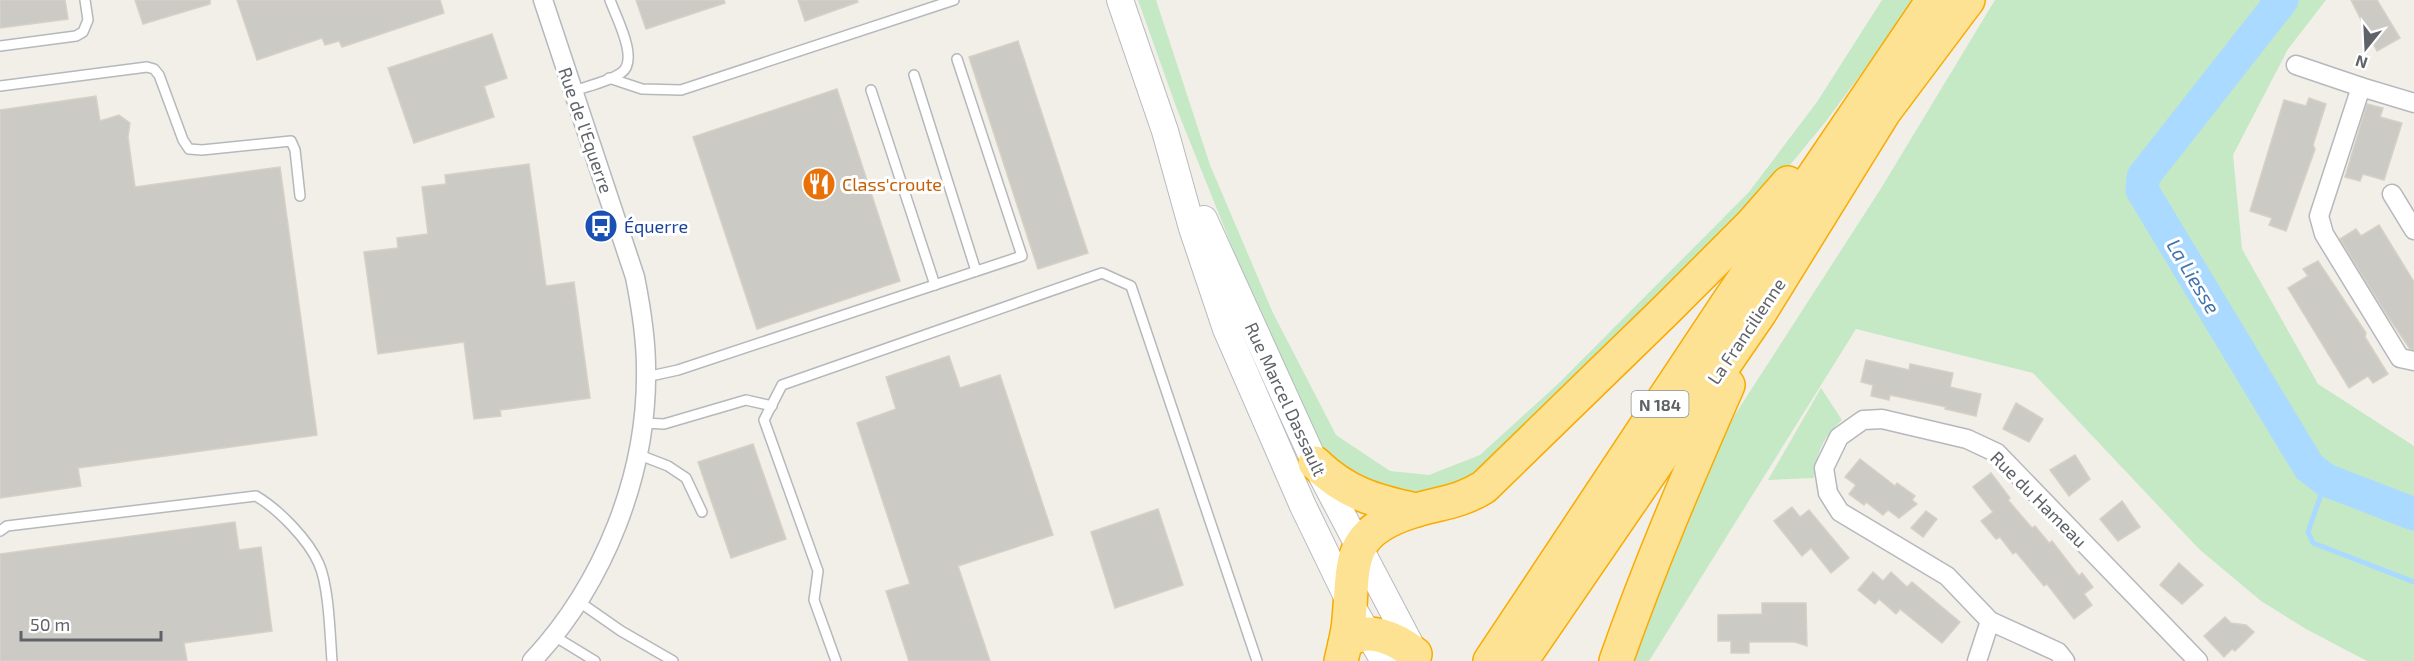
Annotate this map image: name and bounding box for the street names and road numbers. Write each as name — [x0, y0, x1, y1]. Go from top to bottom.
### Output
street label: Rue de l'Equerre — [554, 64, 618, 196]
street label: La Francilienne — [1702, 274, 1790, 388]
street label: Rue Marcel Dassault — [1241, 319, 1331, 480]
road number: N 184 — [1632, 391, 1688, 417]
street label: Rue du Hameau — [1986, 446, 2092, 552]

